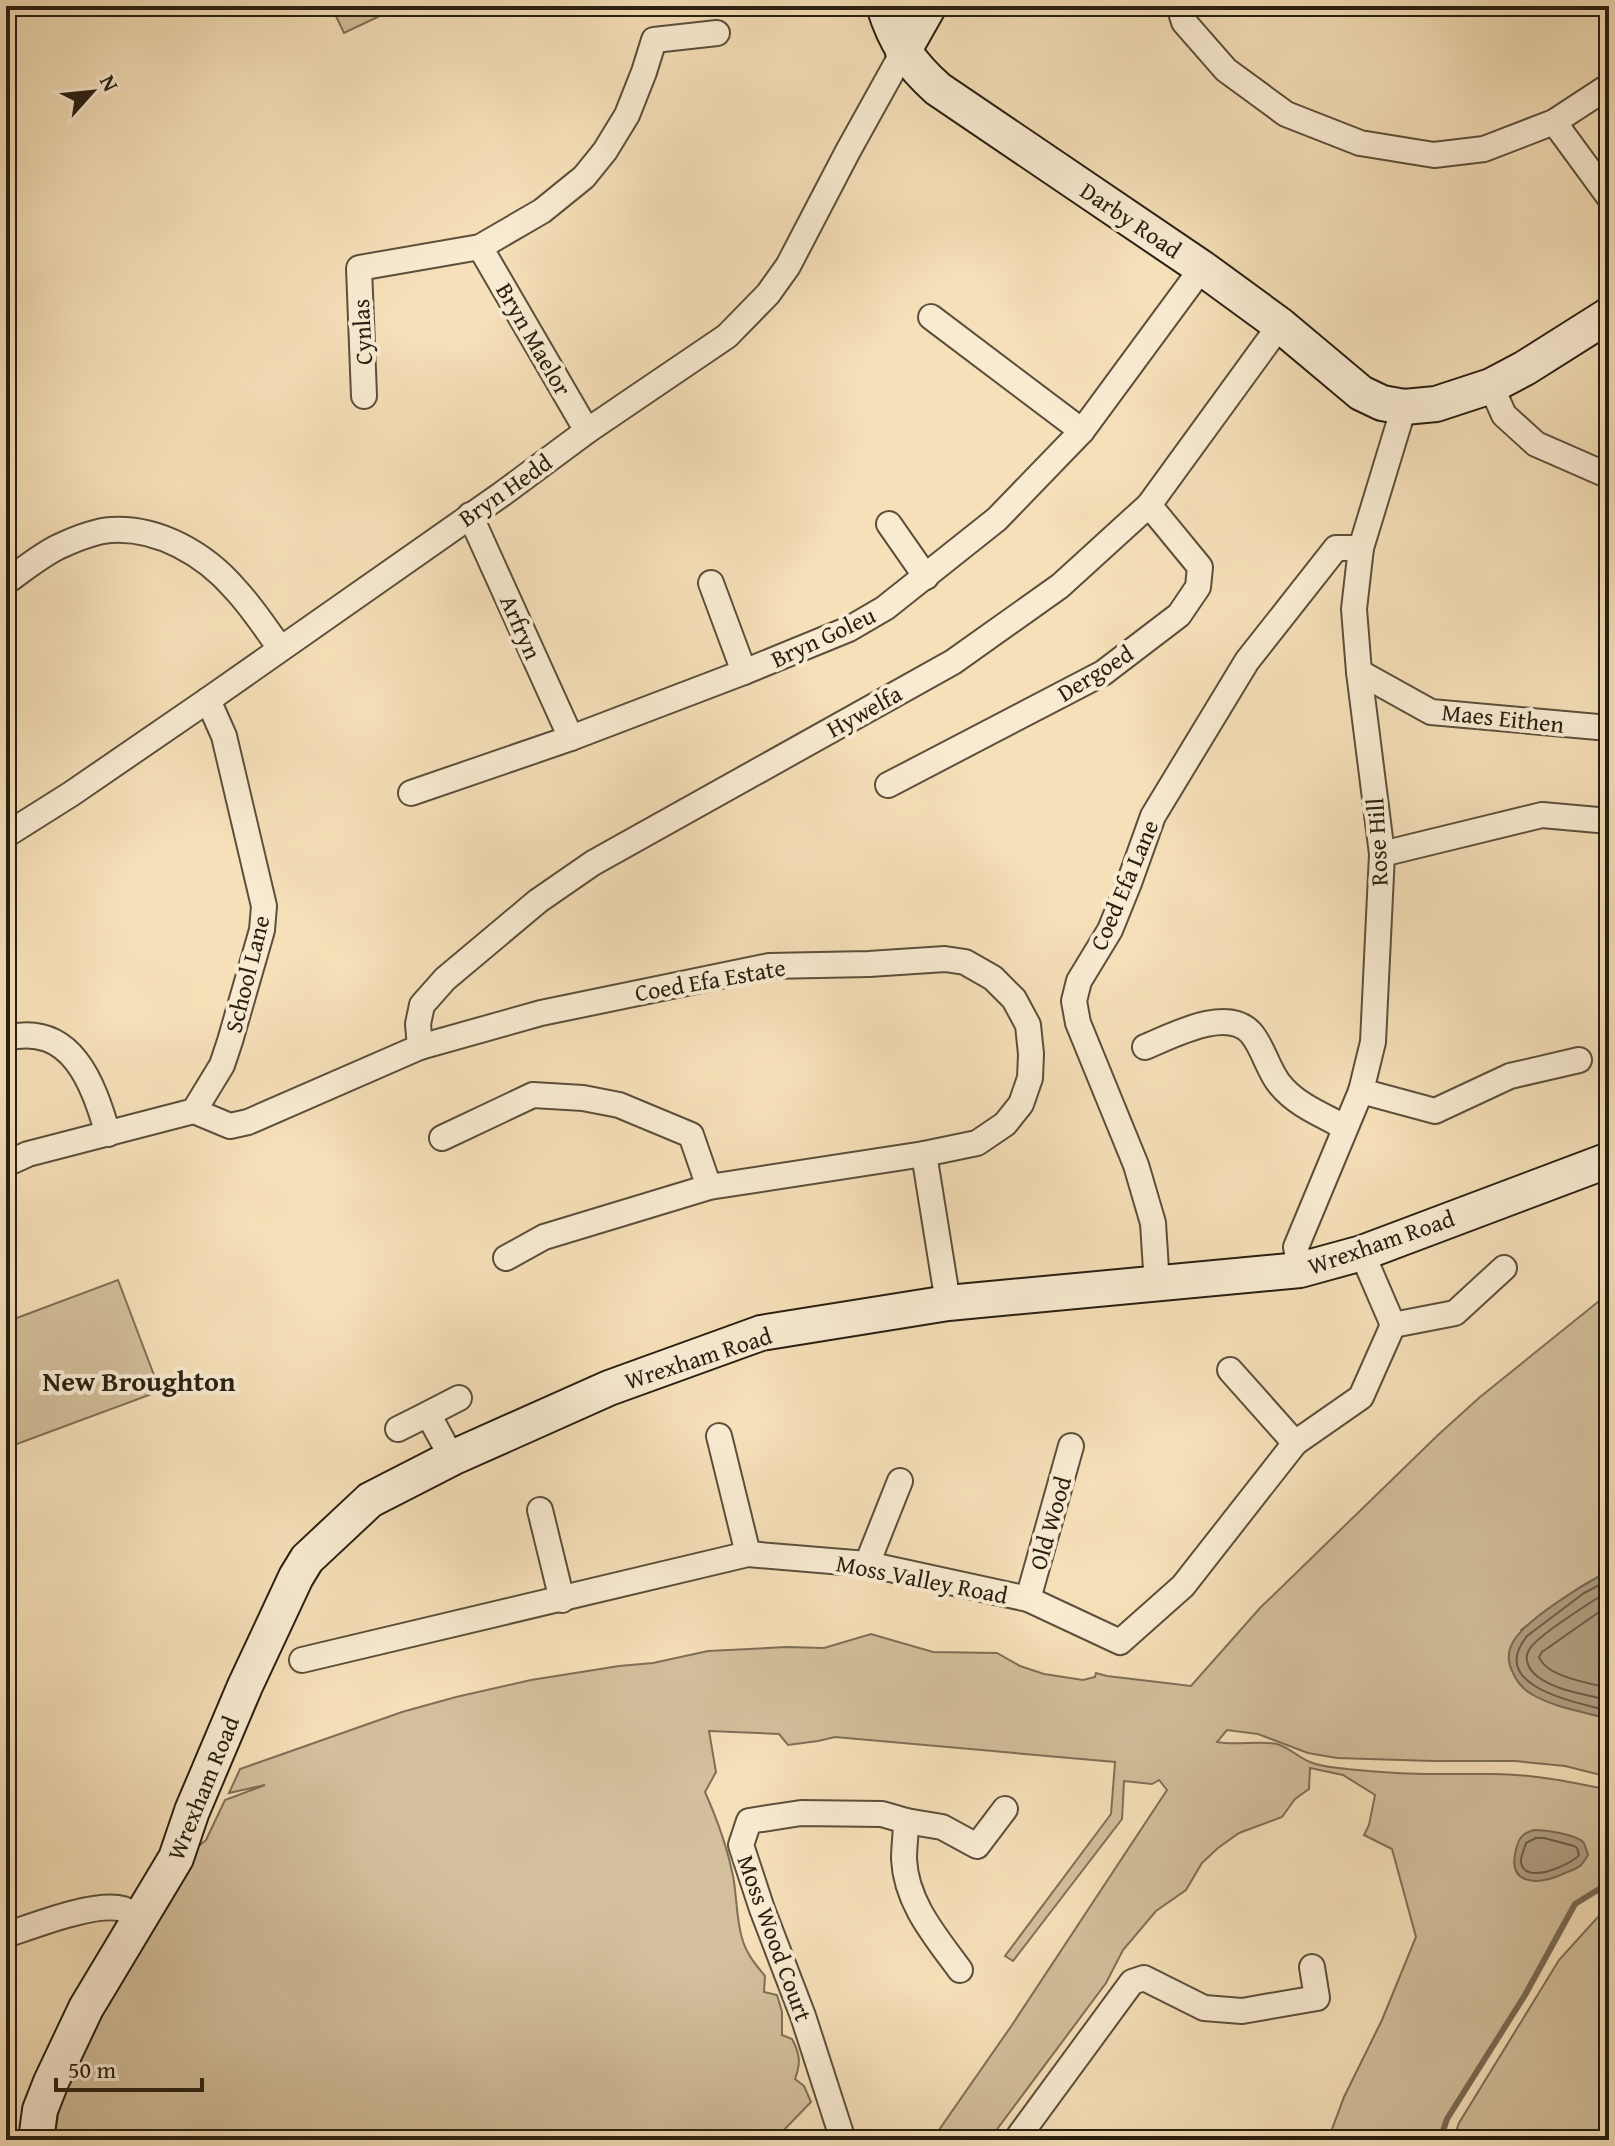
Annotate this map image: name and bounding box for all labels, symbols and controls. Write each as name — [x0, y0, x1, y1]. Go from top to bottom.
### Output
north arrow — [52, 52, 132, 132]
text: N — [92, 69, 128, 97]
street label: Darby Road — [1073, 173, 1189, 267]
street label: Bryn Maelor — [488, 276, 581, 402]
street label: Cynlas — [343, 298, 381, 366]
street label: Bryn Hedd — [451, 445, 559, 535]
street label: Arfryn — [491, 589, 551, 665]
street label: Bryn Goleu — [765, 598, 881, 676]
street label: Dergoed — [1050, 636, 1140, 710]
street label: Hywelfa — [820, 676, 909, 746]
street label: Maes Eithen — [1440, 694, 1566, 742]
street label: Rose Hill — [1357, 797, 1397, 887]
street label: Coed Efa Lane — [1081, 814, 1167, 956]
street label: School Lane — [216, 912, 278, 1036]
street label: Coed Efa Estate — [632, 950, 788, 1010]
street label: Wrexham Road — [1303, 1200, 1459, 1283]
street label: Wrexham Road — [620, 1318, 776, 1398]
district label: New Broughton — [43, 1360, 236, 1401]
street label: Old Wood — [1020, 1472, 1080, 1574]
street label: Moss Valley Road — [833, 1545, 1011, 1613]
street label: Wrexham Road — [158, 1710, 248, 1865]
street label: Moss Wood Court — [729, 1850, 822, 2027]
scale bar — [56, 2042, 202, 2092]
text: 50 m — [68, 2052, 116, 2087]

